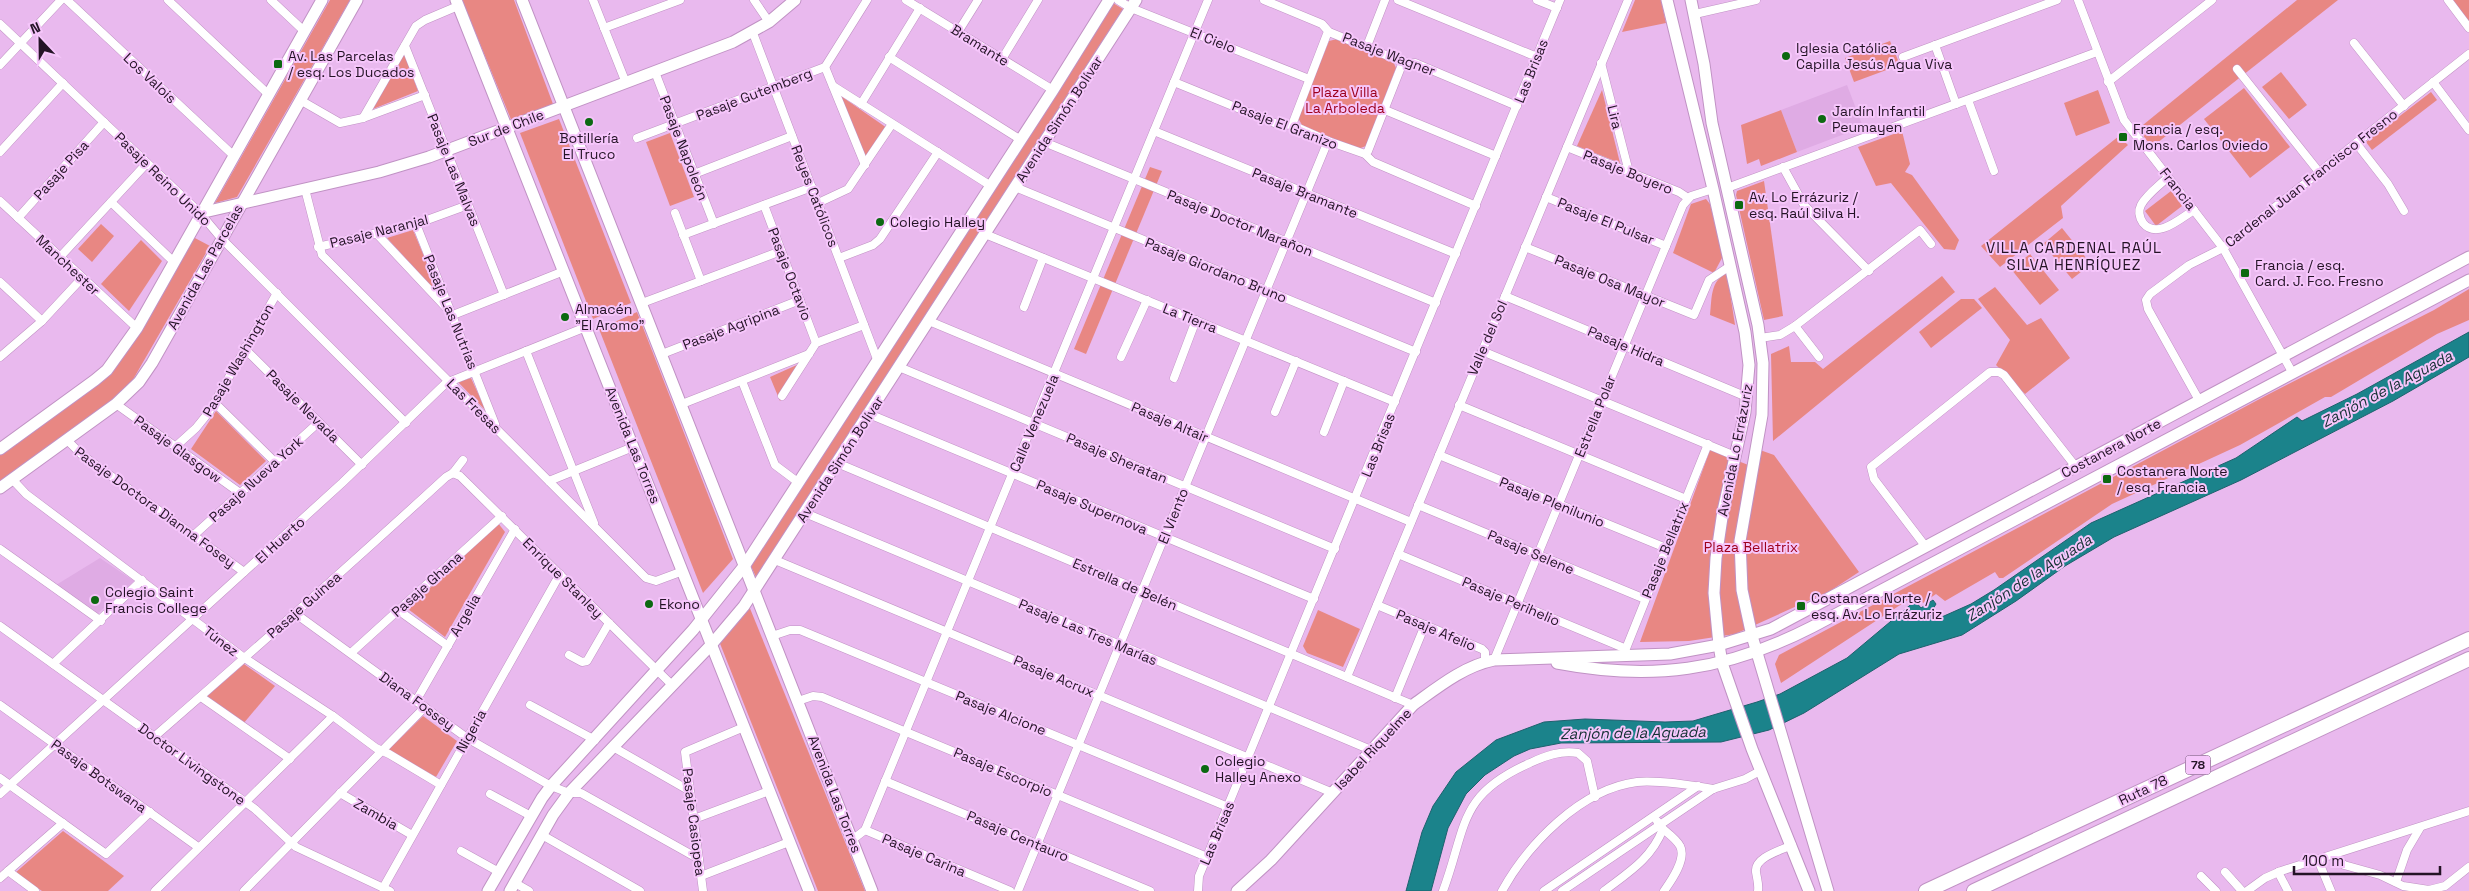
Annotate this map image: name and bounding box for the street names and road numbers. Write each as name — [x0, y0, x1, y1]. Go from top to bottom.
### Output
street label: Bramante — [948, 20, 1012, 70]
street label: El Cielo — [1188, 23, 1238, 57]
street label: Pasaje Wagner — [1340, 28, 1438, 80]
street label: Las Brisas — [1510, 36, 1552, 106]
street label: Los Valois — [120, 49, 180, 107]
street label: Avenida Simón Bolívar — [1011, 52, 1107, 186]
street label: Pasaje Gutemberg — [694, 64, 814, 124]
street label: Pasaje Napoleón — [656, 93, 712, 203]
street label: Pasaje El Granizo — [1230, 97, 1340, 153]
street label: Lira — [1603, 103, 1627, 131]
street label: Sur de Chile — [466, 105, 546, 151]
street label: Cardenal Juan Francisco Fresno — [2221, 105, 2401, 251]
street label: Pasaje Las Malvas — [423, 111, 485, 229]
street label: Pasaje Reino Unido — [111, 128, 215, 230]
street label: Pasaje Pisa — [29, 136, 93, 204]
street label: Reyes Católicos — [787, 143, 843, 249]
street label: Pasaje Boyero — [1580, 146, 1676, 198]
street label: Pasaje Bramante — [1250, 164, 1360, 222]
street label: Francia — [2156, 164, 2200, 214]
street label: Pasaje Doctor Marañon — [1164, 185, 1316, 261]
street label: Pasaje El Pulsar — [1555, 193, 1657, 249]
street label: Avenida Las Parcelas — [163, 201, 247, 333]
street label: Pasaje Naranjal — [328, 210, 430, 252]
street label: Pasaje Octavio — [764, 225, 816, 323]
street label: Manchester — [32, 231, 104, 299]
street label: Pasaje Giordano Bruno — [1142, 233, 1290, 307]
street label: Pasaje Osa Mayor — [1552, 251, 1668, 311]
street label: Pasaje Las Nutrias — [420, 252, 482, 372]
street label: Valle del Sol — [1463, 298, 1511, 378]
street label: La Tierra — [1160, 299, 1220, 337]
street label: Pasaje Washington — [198, 300, 278, 420]
street label: Pasaje Agripina — [680, 300, 782, 354]
street label: Pasaje Hidra — [1585, 322, 1667, 370]
street label: Pasaje Nevada — [263, 366, 343, 446]
street label: Calle Venezuela — [1005, 371, 1063, 475]
street label: Estrella Polar — [1570, 372, 1620, 460]
street label: Las Fresas — [443, 375, 505, 437]
street label: Avenida Lo Errázuriz — [1713, 382, 1757, 518]
street label: Avenida Las Torres — [601, 384, 665, 506]
street label: Avenida Simón Bolívar — [792, 392, 888, 526]
street label: Pasaje Altair — [1129, 398, 1211, 446]
street label: Las Brisas — [1357, 410, 1399, 480]
street label: Pasaje Glasgow — [131, 411, 225, 487]
street label: Costanera Norte — [2058, 414, 2164, 482]
street label: Pasaje Sheratan — [1064, 429, 1170, 487]
street label: Pasaje Nueva York — [205, 432, 307, 526]
street label: Pasaje Doctora Dianna Fosey — [71, 443, 239, 571]
street label: Pasaje Plenilunio — [1497, 473, 1607, 531]
street label: Pasaje Supernova — [1034, 475, 1150, 539]
street label: El Viento — [1154, 486, 1192, 546]
street label: Pasaje Bellatrix — [1637, 499, 1693, 601]
street label: El Huerto — [251, 513, 309, 567]
street label: Pasaje Selene — [1485, 526, 1577, 578]
street label: Enrique Stanley — [519, 534, 607, 622]
street label: Pasaje Ghana — [388, 547, 466, 621]
street label: Estrella de Belén — [1070, 554, 1180, 614]
street label: Pasaje Guinea — [263, 568, 345, 642]
street label: Pasaje Perihelio — [1459, 572, 1563, 630]
street label: Argelia — [446, 591, 484, 639]
street label: Pasaje Las Tres Marías — [1016, 595, 1160, 669]
street label: Pasaje Afelio — [1393, 605, 1479, 655]
street label: Túnez — [200, 622, 242, 660]
street label: Pasaje Acrux — [1011, 651, 1097, 701]
street label: Diana Fossey — [376, 668, 458, 734]
street label: Pasaje Alcione — [953, 687, 1049, 739]
street label: Isabel Riquelme — [1331, 704, 1415, 794]
street label: Nigeria — [452, 706, 490, 756]
street label: Doctor Livingstone — [135, 719, 249, 809]
street label: Avenida Las Torres — [804, 733, 866, 855]
street label: Pasaje Botswana — [48, 735, 150, 817]
street label: Pasaje Escorpio — [951, 743, 1055, 801]
road number: 78 — [2186, 756, 2210, 774]
street label: Pasaje Casiopea — [678, 767, 710, 877]
street label: Ruta 78 — [2116, 771, 2171, 809]
street label: Zambia — [350, 794, 402, 834]
street label: Las Brisas — [1196, 799, 1238, 867]
street label: Pasaje Centauro — [964, 806, 1072, 866]
street label: Pasaje Carina — [879, 829, 969, 881]

